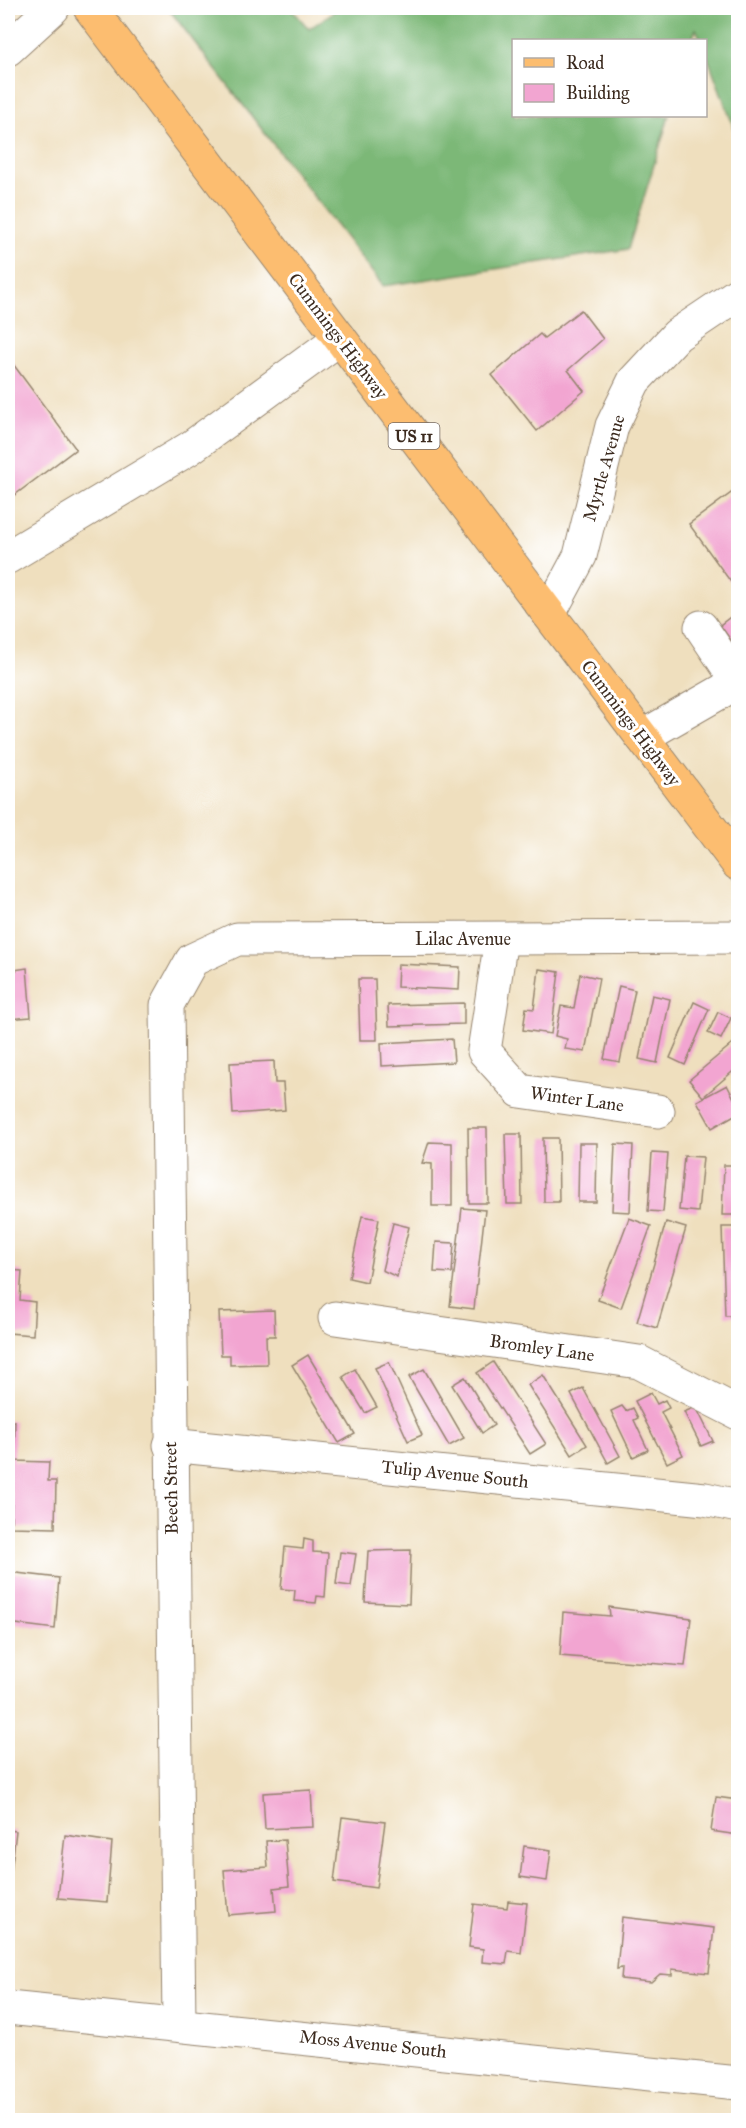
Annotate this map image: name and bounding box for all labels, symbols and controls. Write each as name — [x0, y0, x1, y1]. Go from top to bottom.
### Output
legend — [512, 39, 707, 117]
text: Road — [566, 52, 604, 74]
text: Building — [566, 82, 630, 105]
street label: Cummings Highway — [283, 269, 393, 404]
street label: Myrtle Avenue — [578, 412, 630, 524]
road number: US 11 — [388, 423, 440, 449]
street label: Cummings Highway — [576, 656, 686, 791]
street label: Lilac Avenue — [415, 928, 511, 950]
street label: Winter Lane — [529, 1082, 625, 1116]
street label: Bromley Lane — [488, 1330, 596, 1366]
street label: Beech Street — [159, 1441, 183, 1535]
street label: Tulip Avenue South — [380, 1455, 530, 1493]
street label: Moss Avenue South — [298, 2025, 448, 2063]

